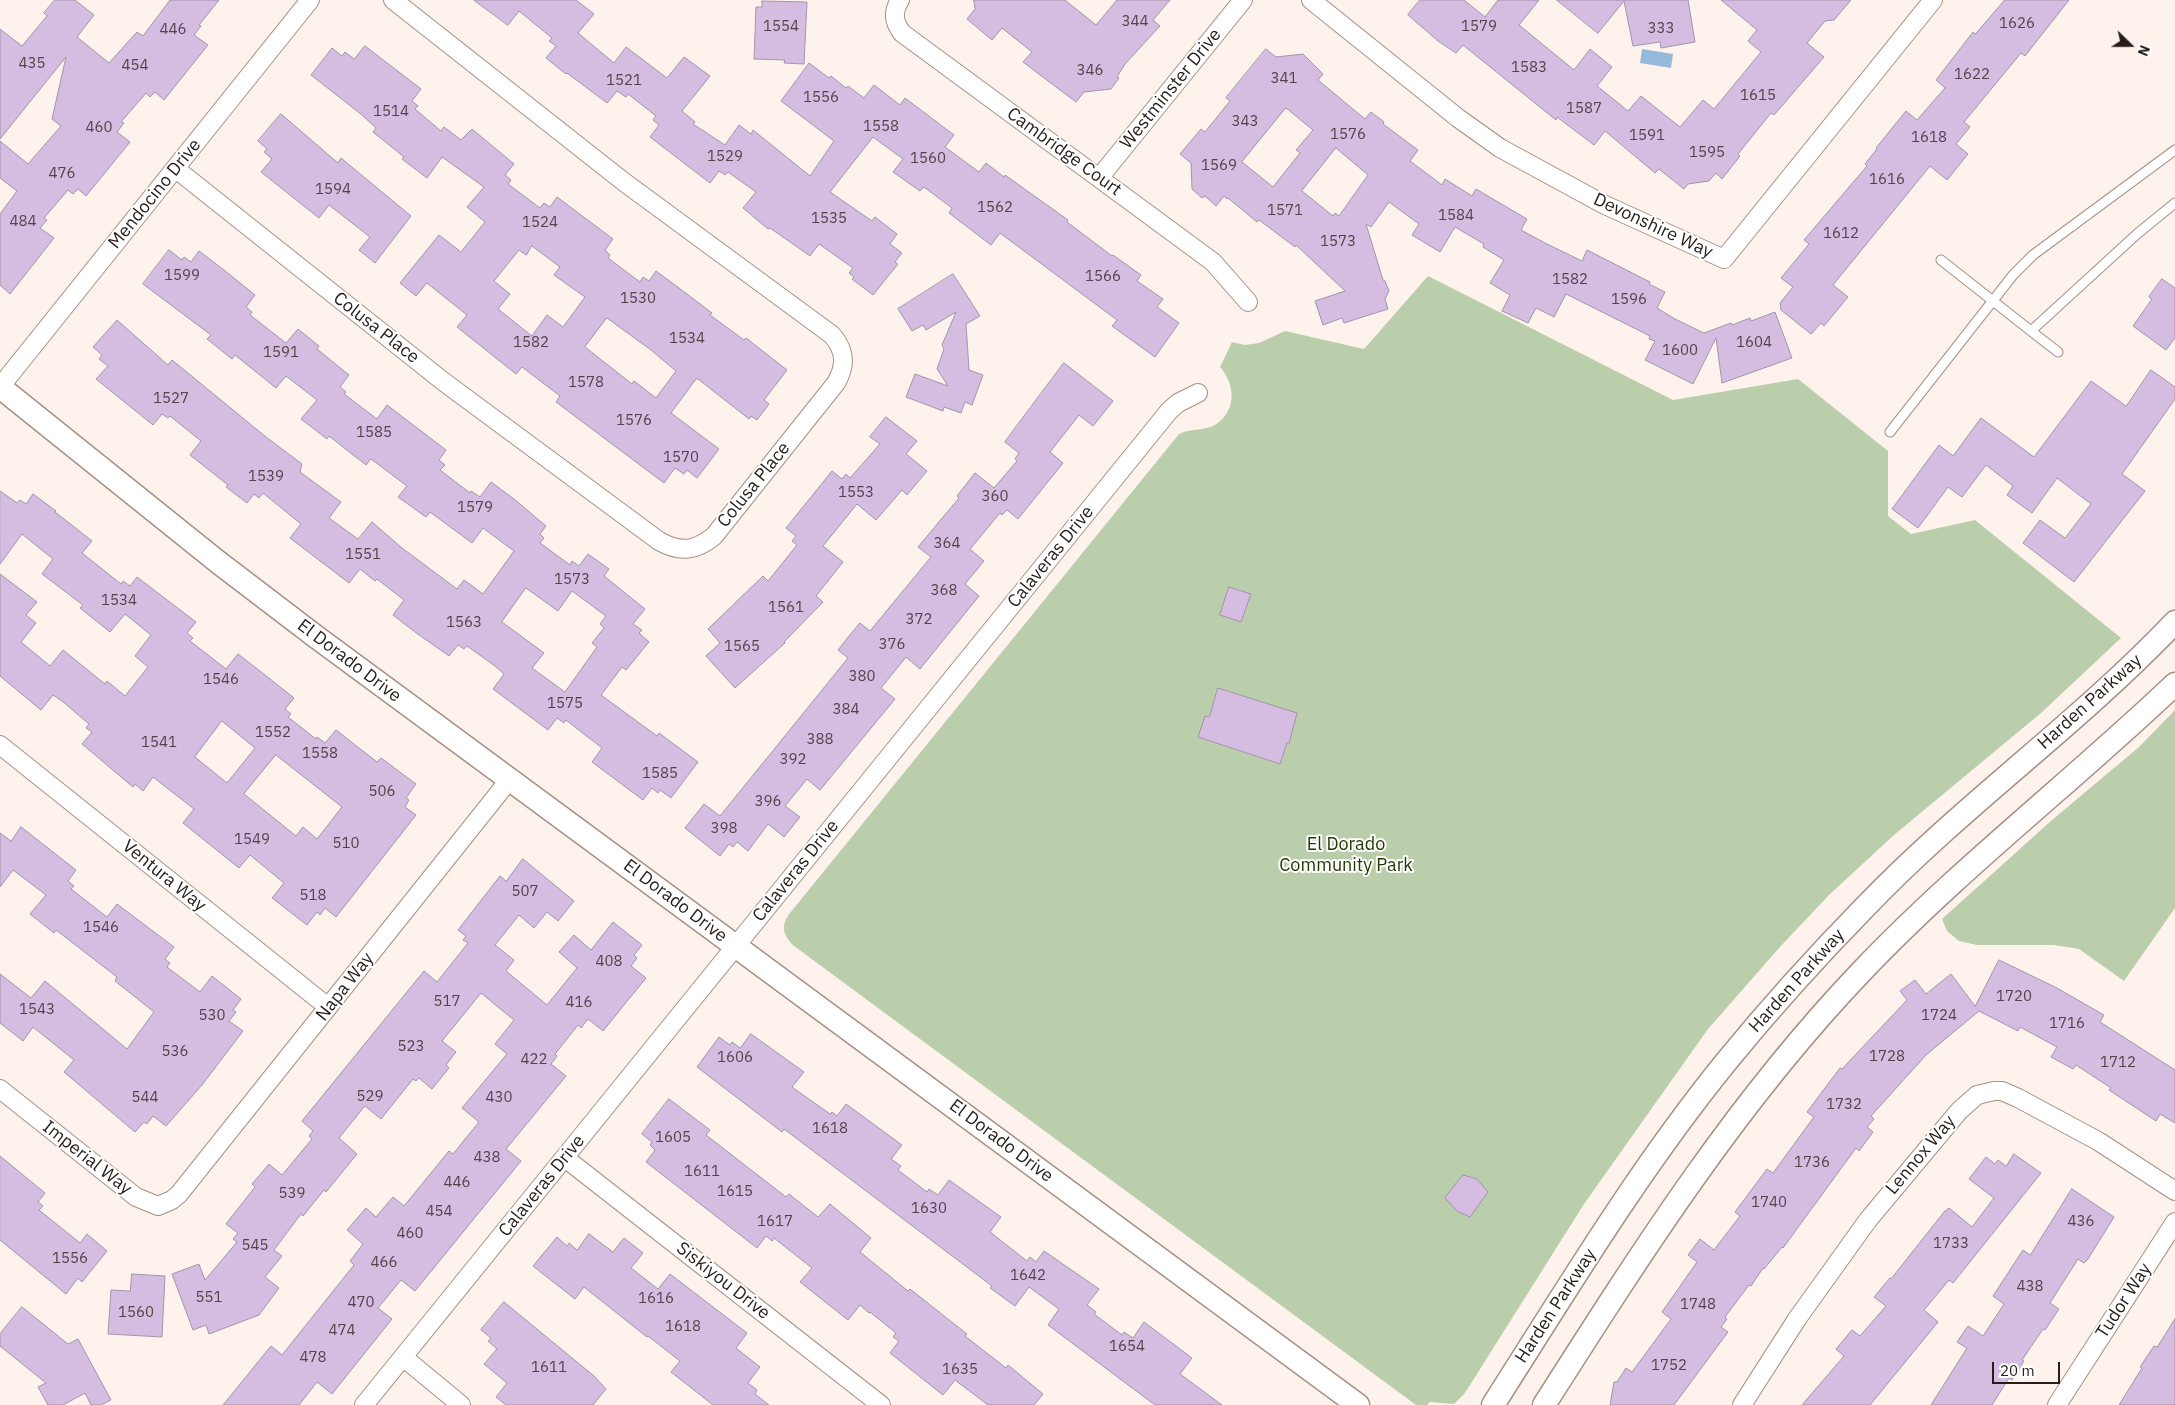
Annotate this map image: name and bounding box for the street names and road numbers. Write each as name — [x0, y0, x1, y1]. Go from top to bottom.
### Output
street label: Westminster Drive — [1116, 25, 1226, 153]
street label: Cambridge Court — [1002, 103, 1126, 201]
street label: Mendocino Drive — [104, 135, 206, 253]
street label: Devonshire Way — [1590, 189, 1716, 263]
street label: Colusa Place — [329, 288, 423, 368]
street label: Colusa Place — [713, 438, 795, 532]
street label: Calaveras Drive — [1003, 502, 1099, 612]
street label: El Dorado Drive — [293, 615, 405, 707]
street label: Harden Parkway — [2034, 650, 2146, 754]
street label: Calaveras Drive — [748, 816, 844, 926]
street label: Ventura Way — [118, 836, 210, 916]
street label: El Dorado Drive — [619, 855, 731, 947]
street label: Harden Parkway — [1745, 925, 1849, 1037]
street label: Napa Way — [312, 948, 378, 1026]
street label: El Dorado Drive — [945, 1095, 1057, 1187]
street label: Lennox Way — [1882, 1111, 1960, 1199]
street label: Imperial Way — [38, 1116, 136, 1200]
street label: Calaveras Drive — [494, 1131, 590, 1241]
street label: Siskiyou Drive — [672, 1238, 774, 1324]
street label: Harden Parkway — [1511, 1245, 1601, 1367]
street label: Tudor Way — [2092, 1259, 2156, 1343]

